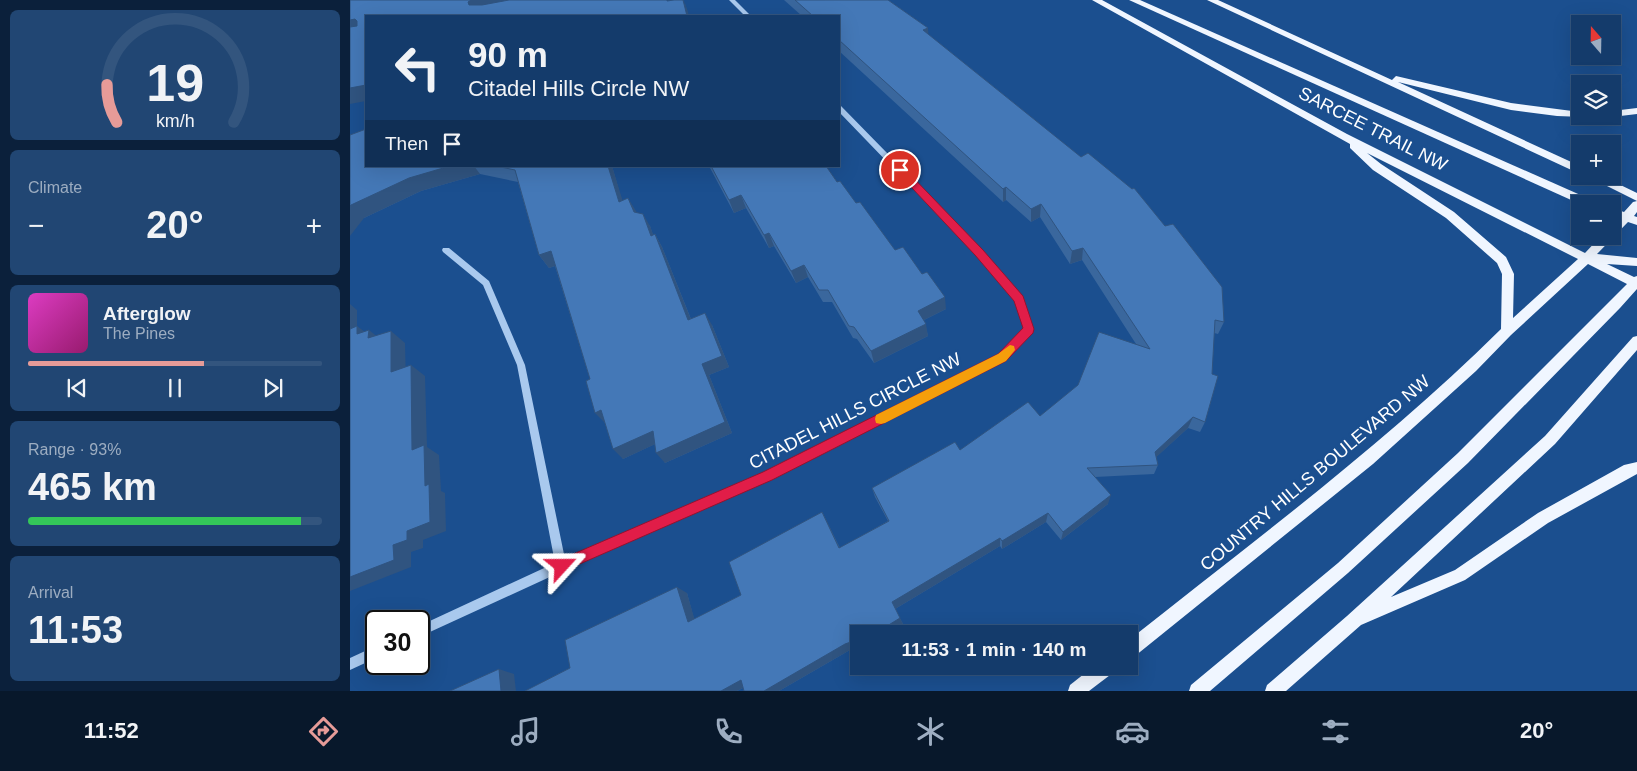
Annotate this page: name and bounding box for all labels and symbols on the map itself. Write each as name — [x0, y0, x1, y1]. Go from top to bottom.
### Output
north arrow — [1571, 15, 1621, 65]
street label: SARCEE TRAIL NW — [1295, 83, 1451, 175]
pin — [879, 149, 921, 191]
street label: CITADEL HILLS CIRCLE NW — [746, 349, 964, 473]
street label: COUNTRY HILLS BOULEVARD NW — [1196, 371, 1434, 575]
position arrow — [535, 539, 587, 591]
speed limit sign: 30 — [365, 610, 430, 675]

